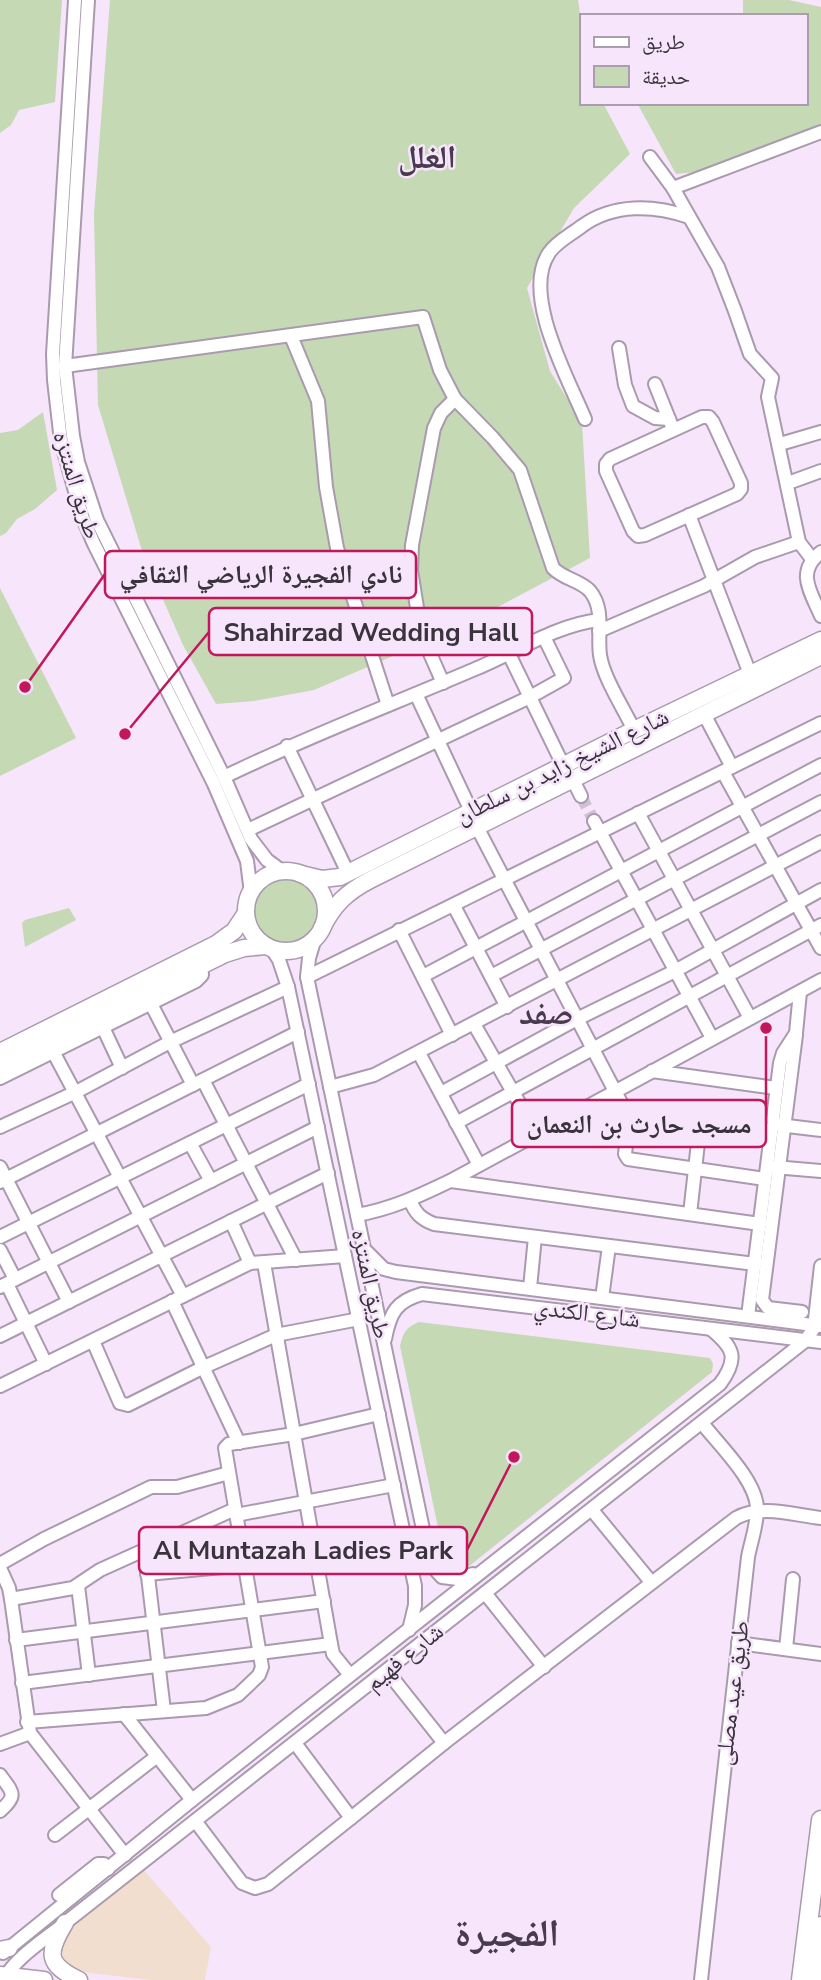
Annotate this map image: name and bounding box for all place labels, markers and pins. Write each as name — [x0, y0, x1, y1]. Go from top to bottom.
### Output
callout: نادي الفجيرة الرياضي الثقافي — [105, 551, 416, 598]
callout: Shahirzad Wedding Hall — [209, 608, 532, 655]
callout: مسجد حارث بن النعمان — [512, 1100, 766, 1147]
callout: Al Muntazah Ladies Park — [139, 1527, 467, 1574]

